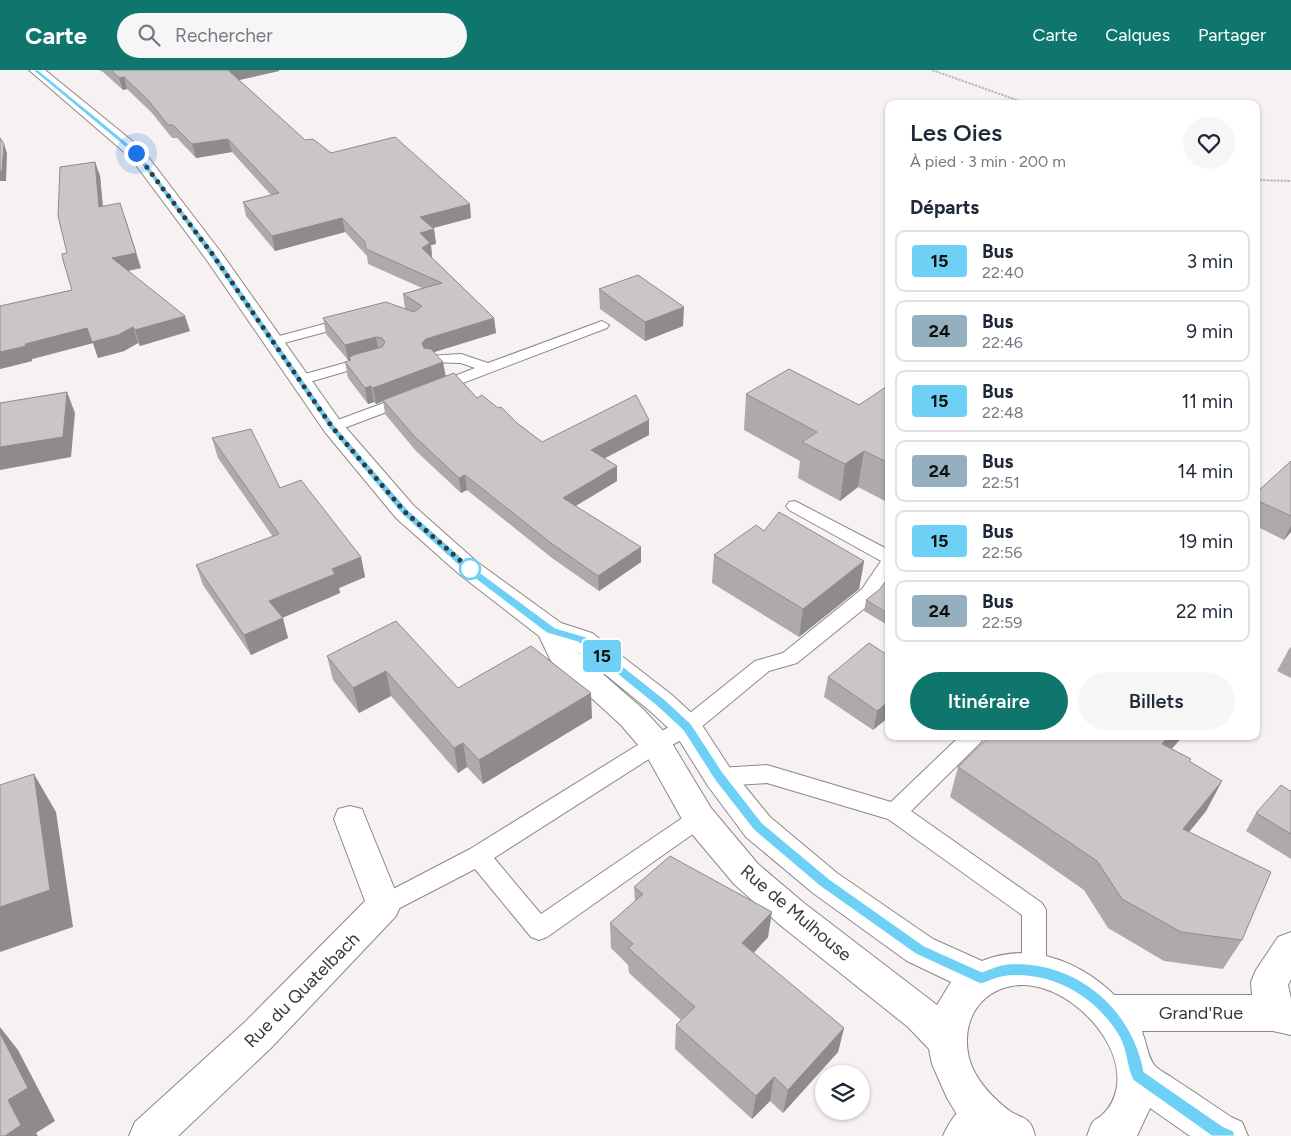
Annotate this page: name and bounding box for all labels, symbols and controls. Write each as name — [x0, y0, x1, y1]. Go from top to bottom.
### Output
search box — [117, 13, 467, 58]
text: Carte — [25, 21, 87, 50]
icon: search — [135, 21, 163, 49]
text: Rechercher — [175, 24, 273, 47]
text: Carte — [1032, 24, 1077, 46]
text: Calques — [1105, 24, 1170, 46]
text: Partager — [1198, 24, 1266, 46]
button: heart — [1183, 117, 1235, 169]
text: Les Oies — [910, 118, 1002, 147]
your location — [124, 141, 149, 166]
text: À pied · 3 min · 200 m — [910, 152, 1066, 171]
text: Départs — [910, 196, 979, 219]
text: Bus — [982, 240, 1013, 263]
text: 15 — [930, 250, 949, 272]
text: 3 min — [1187, 250, 1233, 273]
text: 22:40 — [982, 263, 1024, 282]
text: Bus — [982, 310, 1013, 333]
text: 24 — [929, 320, 950, 342]
text: 9 min — [1186, 320, 1233, 343]
text: 22:46 — [982, 333, 1023, 352]
text: Bus — [982, 380, 1013, 403]
text: 15 — [930, 390, 949, 412]
text: 11 min — [1181, 390, 1233, 413]
text: 22:48 — [982, 403, 1024, 422]
text: Bus — [982, 450, 1013, 473]
text: 24 — [929, 460, 950, 482]
text: 14 min — [1177, 460, 1233, 483]
text: 22:51 — [982, 473, 1020, 492]
text: Bus — [982, 520, 1013, 543]
text: 15 — [930, 530, 949, 552]
text: 19 min — [1179, 530, 1233, 553]
text: 22:56 — [982, 543, 1022, 562]
unlabelled marker — [459, 558, 481, 580]
text: Bus — [982, 590, 1013, 613]
text: 24 — [929, 600, 950, 622]
text: 22 min — [1176, 600, 1233, 623]
text: 22:59 — [982, 613, 1022, 632]
line badge: 15 — [580, 640, 624, 672]
text: 15 — [593, 645, 611, 667]
button: Itinéraire — [910, 672, 1068, 730]
button: Billets — [1078, 672, 1235, 730]
street label: Rue de Mulhouse — [736, 860, 856, 966]
street label: Rue du Quatelbach — [240, 928, 364, 1052]
street label: Grand'Rue — [1159, 1002, 1243, 1024]
map controls — [815, 1065, 870, 1120]
button: layers — [815, 1065, 870, 1120]

